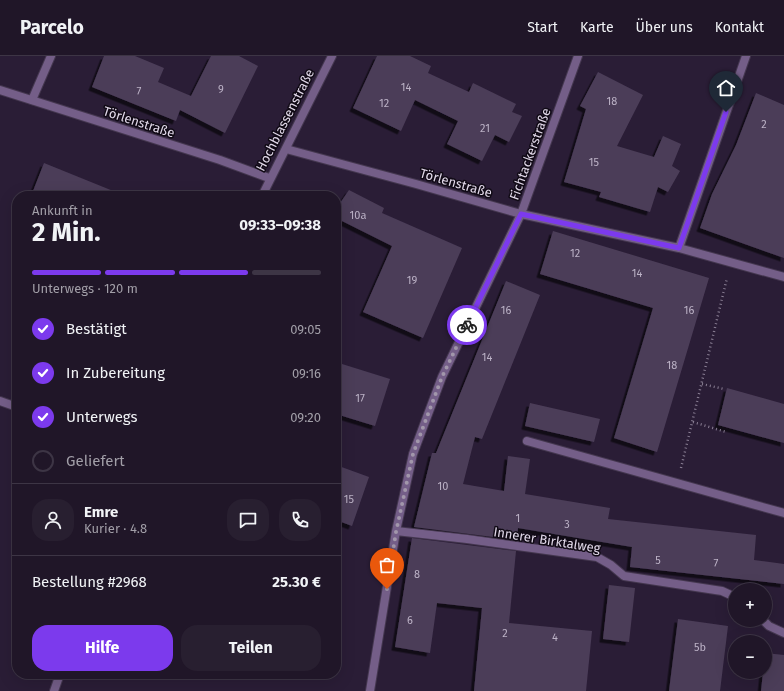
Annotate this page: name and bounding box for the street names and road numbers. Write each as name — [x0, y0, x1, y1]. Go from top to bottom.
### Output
street label: Hochblassenstraße — [253, 66, 317, 174]
street label: Törlenstraße — [101, 103, 177, 141]
street label: Fichtackerstraße — [506, 106, 554, 202]
street label: Törlenstraße — [418, 166, 494, 200]
street label: Innerer Birktalweg — [492, 524, 602, 556]

